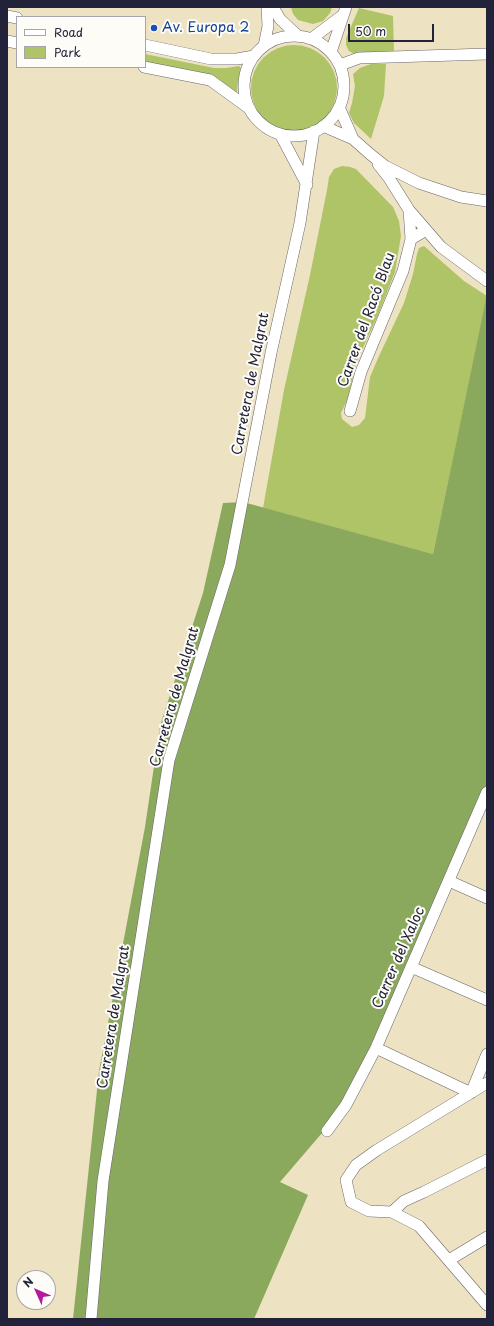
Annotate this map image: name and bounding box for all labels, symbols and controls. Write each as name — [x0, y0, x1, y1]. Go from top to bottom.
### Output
legend — [16, 16, 146, 68]
scale bar — [350, 16, 436, 42]
place label: Av. Europa 2 — [162, 20, 249, 36]
text: 50 m — [355, 22, 386, 40]
text: Road — [54, 23, 83, 41]
marker: Av. Europa 2 — [149, 23, 159, 33]
text: Park — [54, 43, 81, 61]
street label: Carrer del Racó Blau — [335, 250, 399, 390]
street label: Carretera de Malgrat — [229, 311, 273, 457]
street label: Carretera de Malgrat — [147, 625, 203, 769]
street label: Carrer del Xaloc — [369, 905, 429, 1011]
street label: Carretera de Malgrat — [94, 944, 134, 1090]
north arrow — [16, 1270, 56, 1310]
text: N — [19, 1273, 37, 1291]

